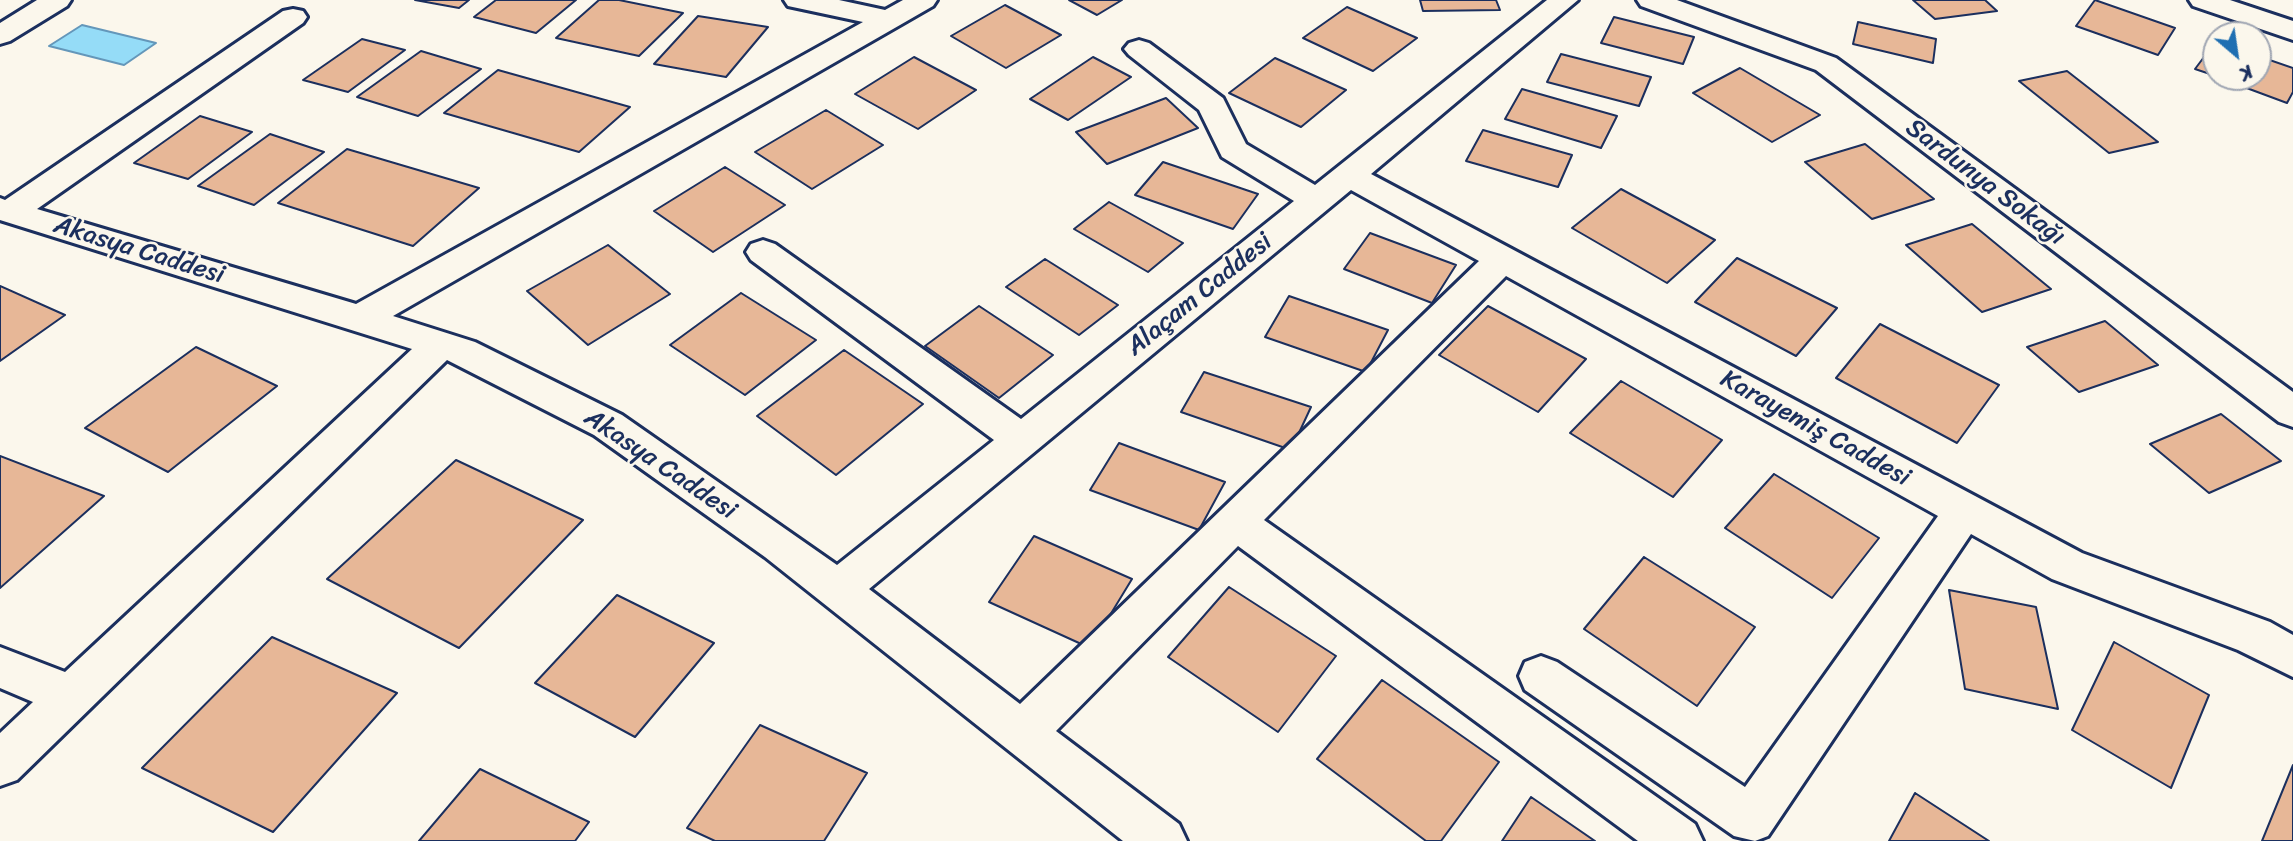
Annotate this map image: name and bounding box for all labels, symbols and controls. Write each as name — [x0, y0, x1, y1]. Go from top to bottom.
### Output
north arrow — [2202, 21, 2272, 91]
text: K — [2233, 56, 2260, 90]
street label: Sardunya Sokağı — [1899, 113, 2071, 253]
street label: Akasya Caddesi — [50, 210, 228, 292]
street label: Alaçam Caddesi — [1121, 227, 1279, 363]
street label: Karayemiş Caddesi — [1715, 364, 1915, 494]
street label: Akasya Caddesi — [578, 403, 742, 527]

